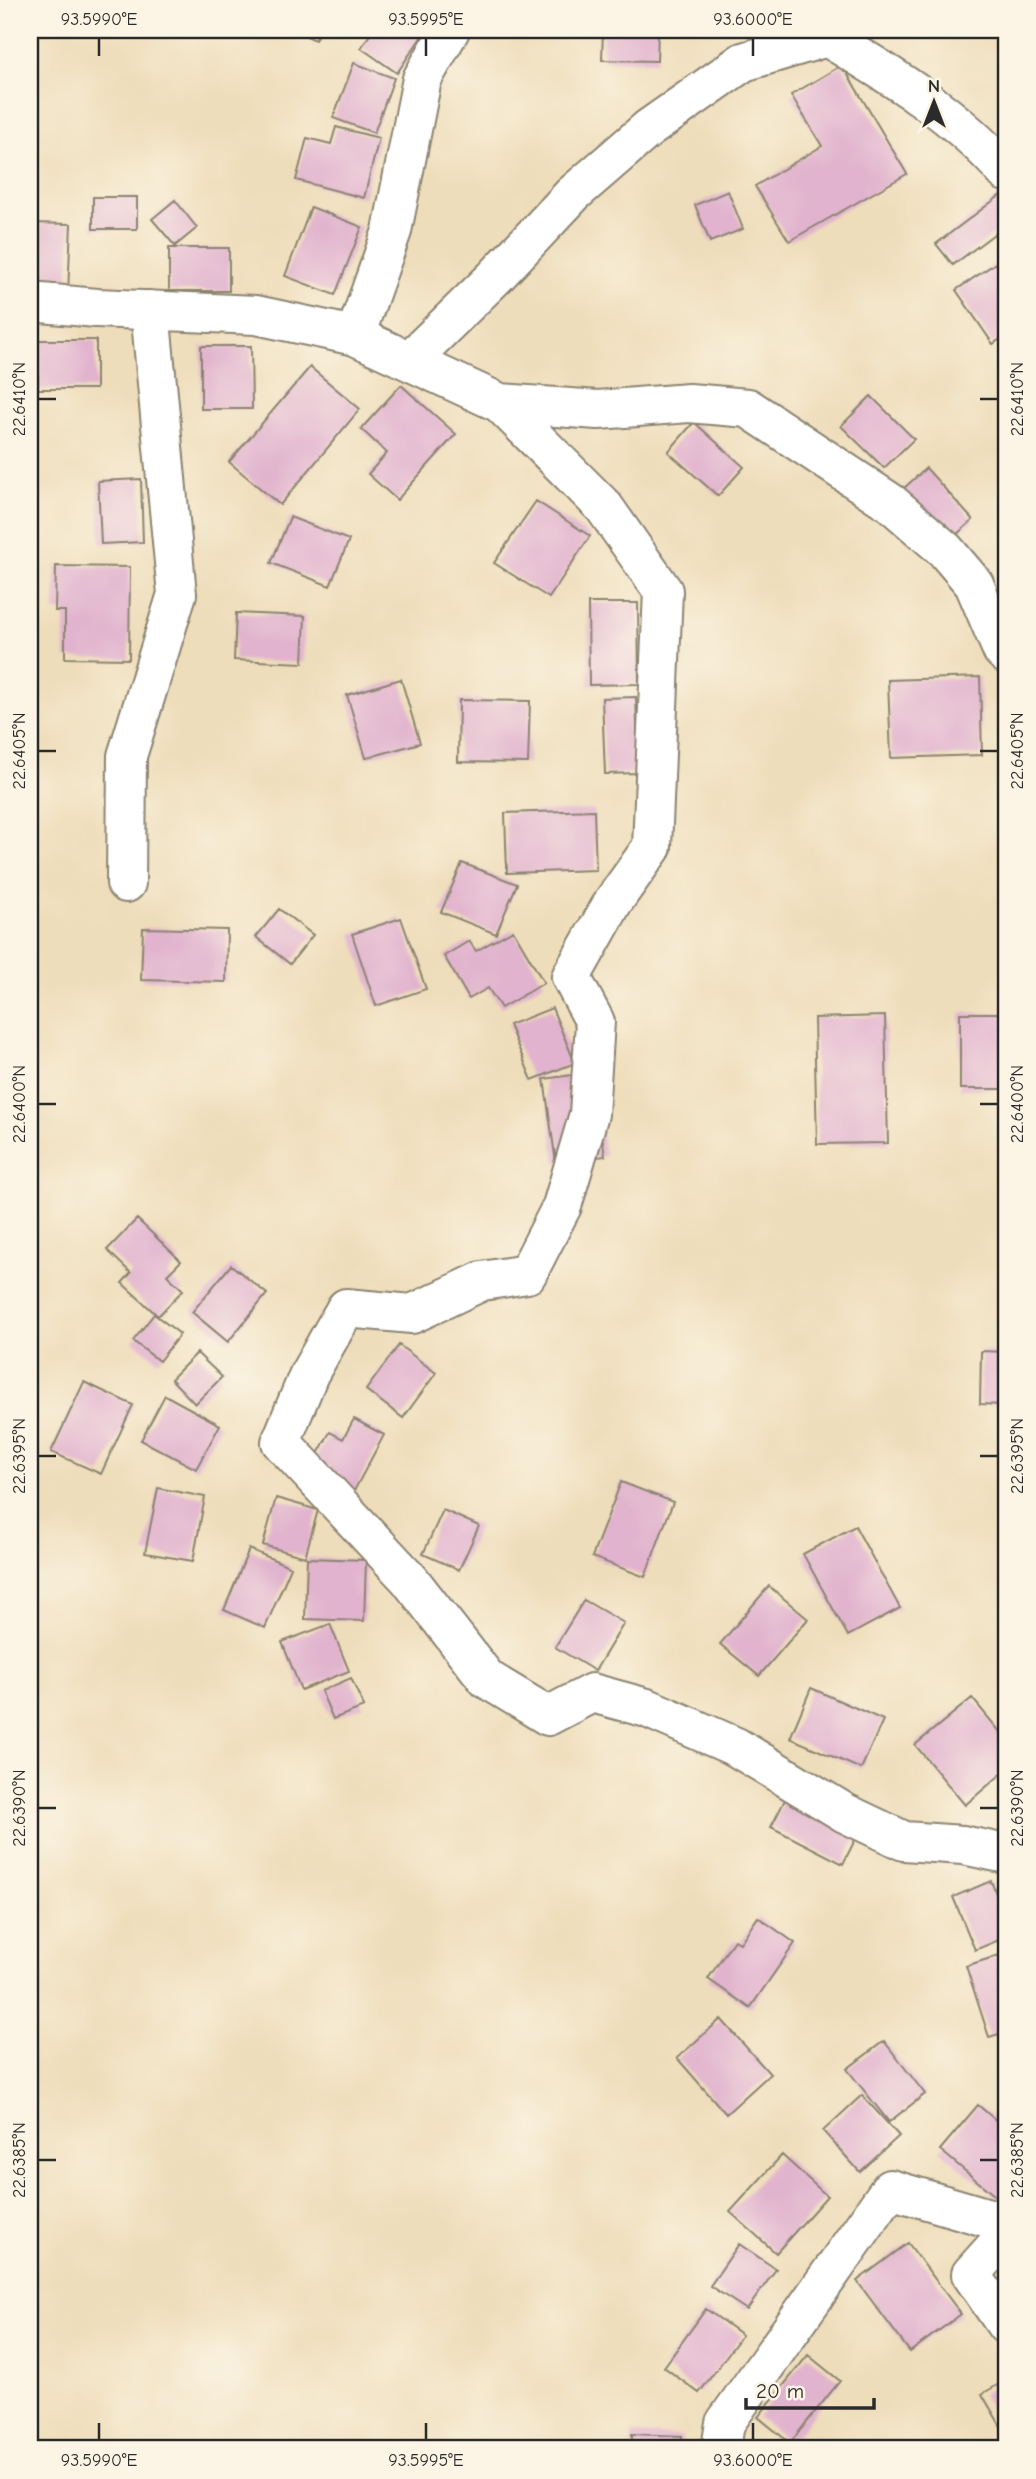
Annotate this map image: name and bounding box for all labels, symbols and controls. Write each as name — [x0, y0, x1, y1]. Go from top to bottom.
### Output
text: 93.5990°E — [61, 9, 137, 30]
text: 93.5995°E — [388, 9, 464, 30]
text: 93.6000°E — [713, 9, 793, 30]
north arrow — [900, 66, 970, 136]
text: N — [928, 75, 940, 97]
text: 22.6410°N — [9, 362, 30, 436]
text: 22.6410°N — [1007, 362, 1028, 436]
text: 22.6405°N — [9, 712, 30, 790]
text: 22.6405°N — [1007, 712, 1028, 790]
text: 22.6400°N — [9, 1065, 30, 1143]
text: 22.6400°N — [1007, 1065, 1028, 1143]
text: 22.6395°N — [9, 1418, 30, 1494]
text: 22.6395°N — [1007, 1418, 1028, 1494]
text: 22.6390°N — [9, 1769, 30, 1847]
text: 22.6390°N — [1007, 1769, 1028, 1847]
text: 22.6385°N — [9, 2122, 30, 2198]
text: 22.6385°N — [1007, 2122, 1028, 2198]
scale bar — [746, 2367, 873, 2411]
text: 20 m — [756, 2379, 804, 2403]
text: 93.5990°E — [61, 2450, 137, 2471]
text: 93.5995°E — [388, 2450, 464, 2471]
text: 93.6000°E — [713, 2450, 793, 2471]

